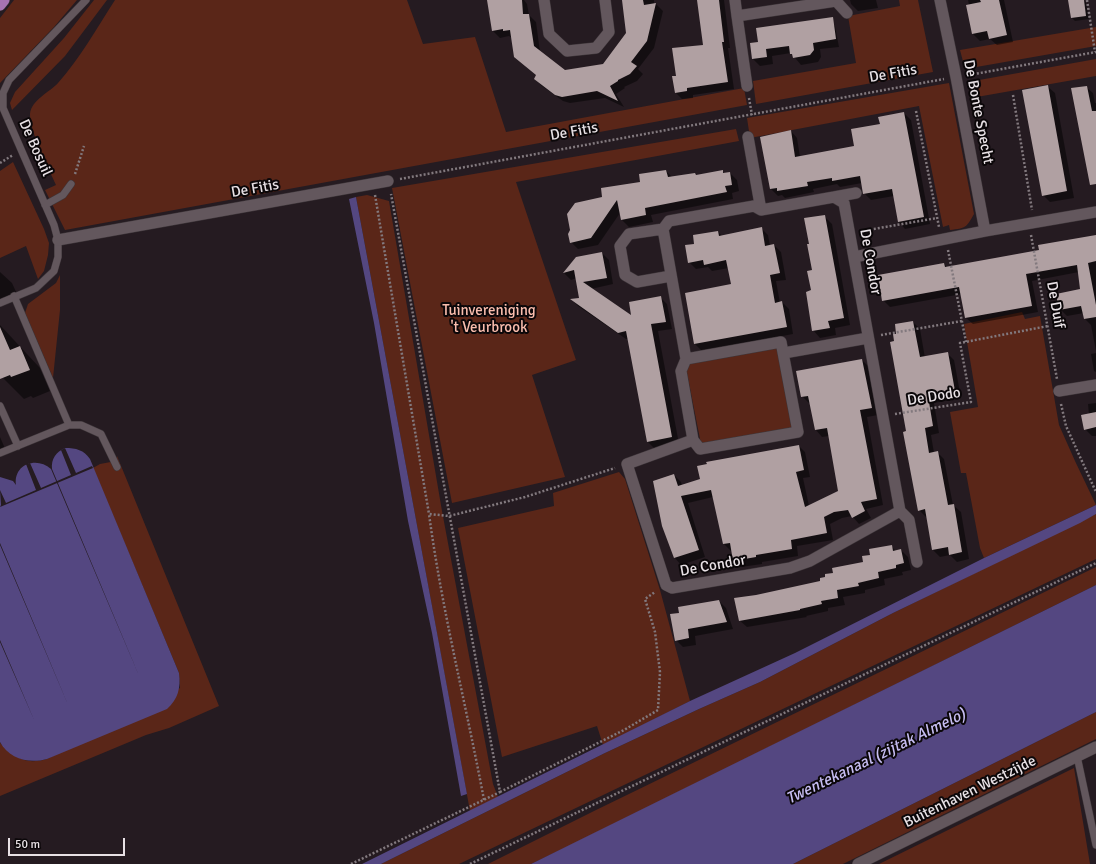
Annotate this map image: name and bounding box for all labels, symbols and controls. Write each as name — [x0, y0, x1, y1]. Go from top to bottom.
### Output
street label: De Bonte Specht — [959, 58, 997, 166]
street label: De Fitis — [868, 61, 918, 87]
street label: De Bosuil — [14, 117, 56, 179]
street label: De Fitis — [549, 119, 599, 145]
street label: De Fitis — [230, 176, 280, 202]
street label: De Condor — [855, 228, 885, 296]
street label: De Duif — [1042, 280, 1068, 330]
park label: Tuinvereniging 't Veurbrook — [442, 302, 536, 337]
street label: De Dodo — [906, 384, 962, 410]
street label: De Condor — [679, 551, 747, 581]
water label: Twentekanaal (zijtak Almelo) — [783, 705, 969, 809]
street label: Buitenhaven Westzijde — [901, 752, 1039, 832]
scale bar — [10, 830, 127, 856]
text: 50 m — [15, 837, 40, 852]

